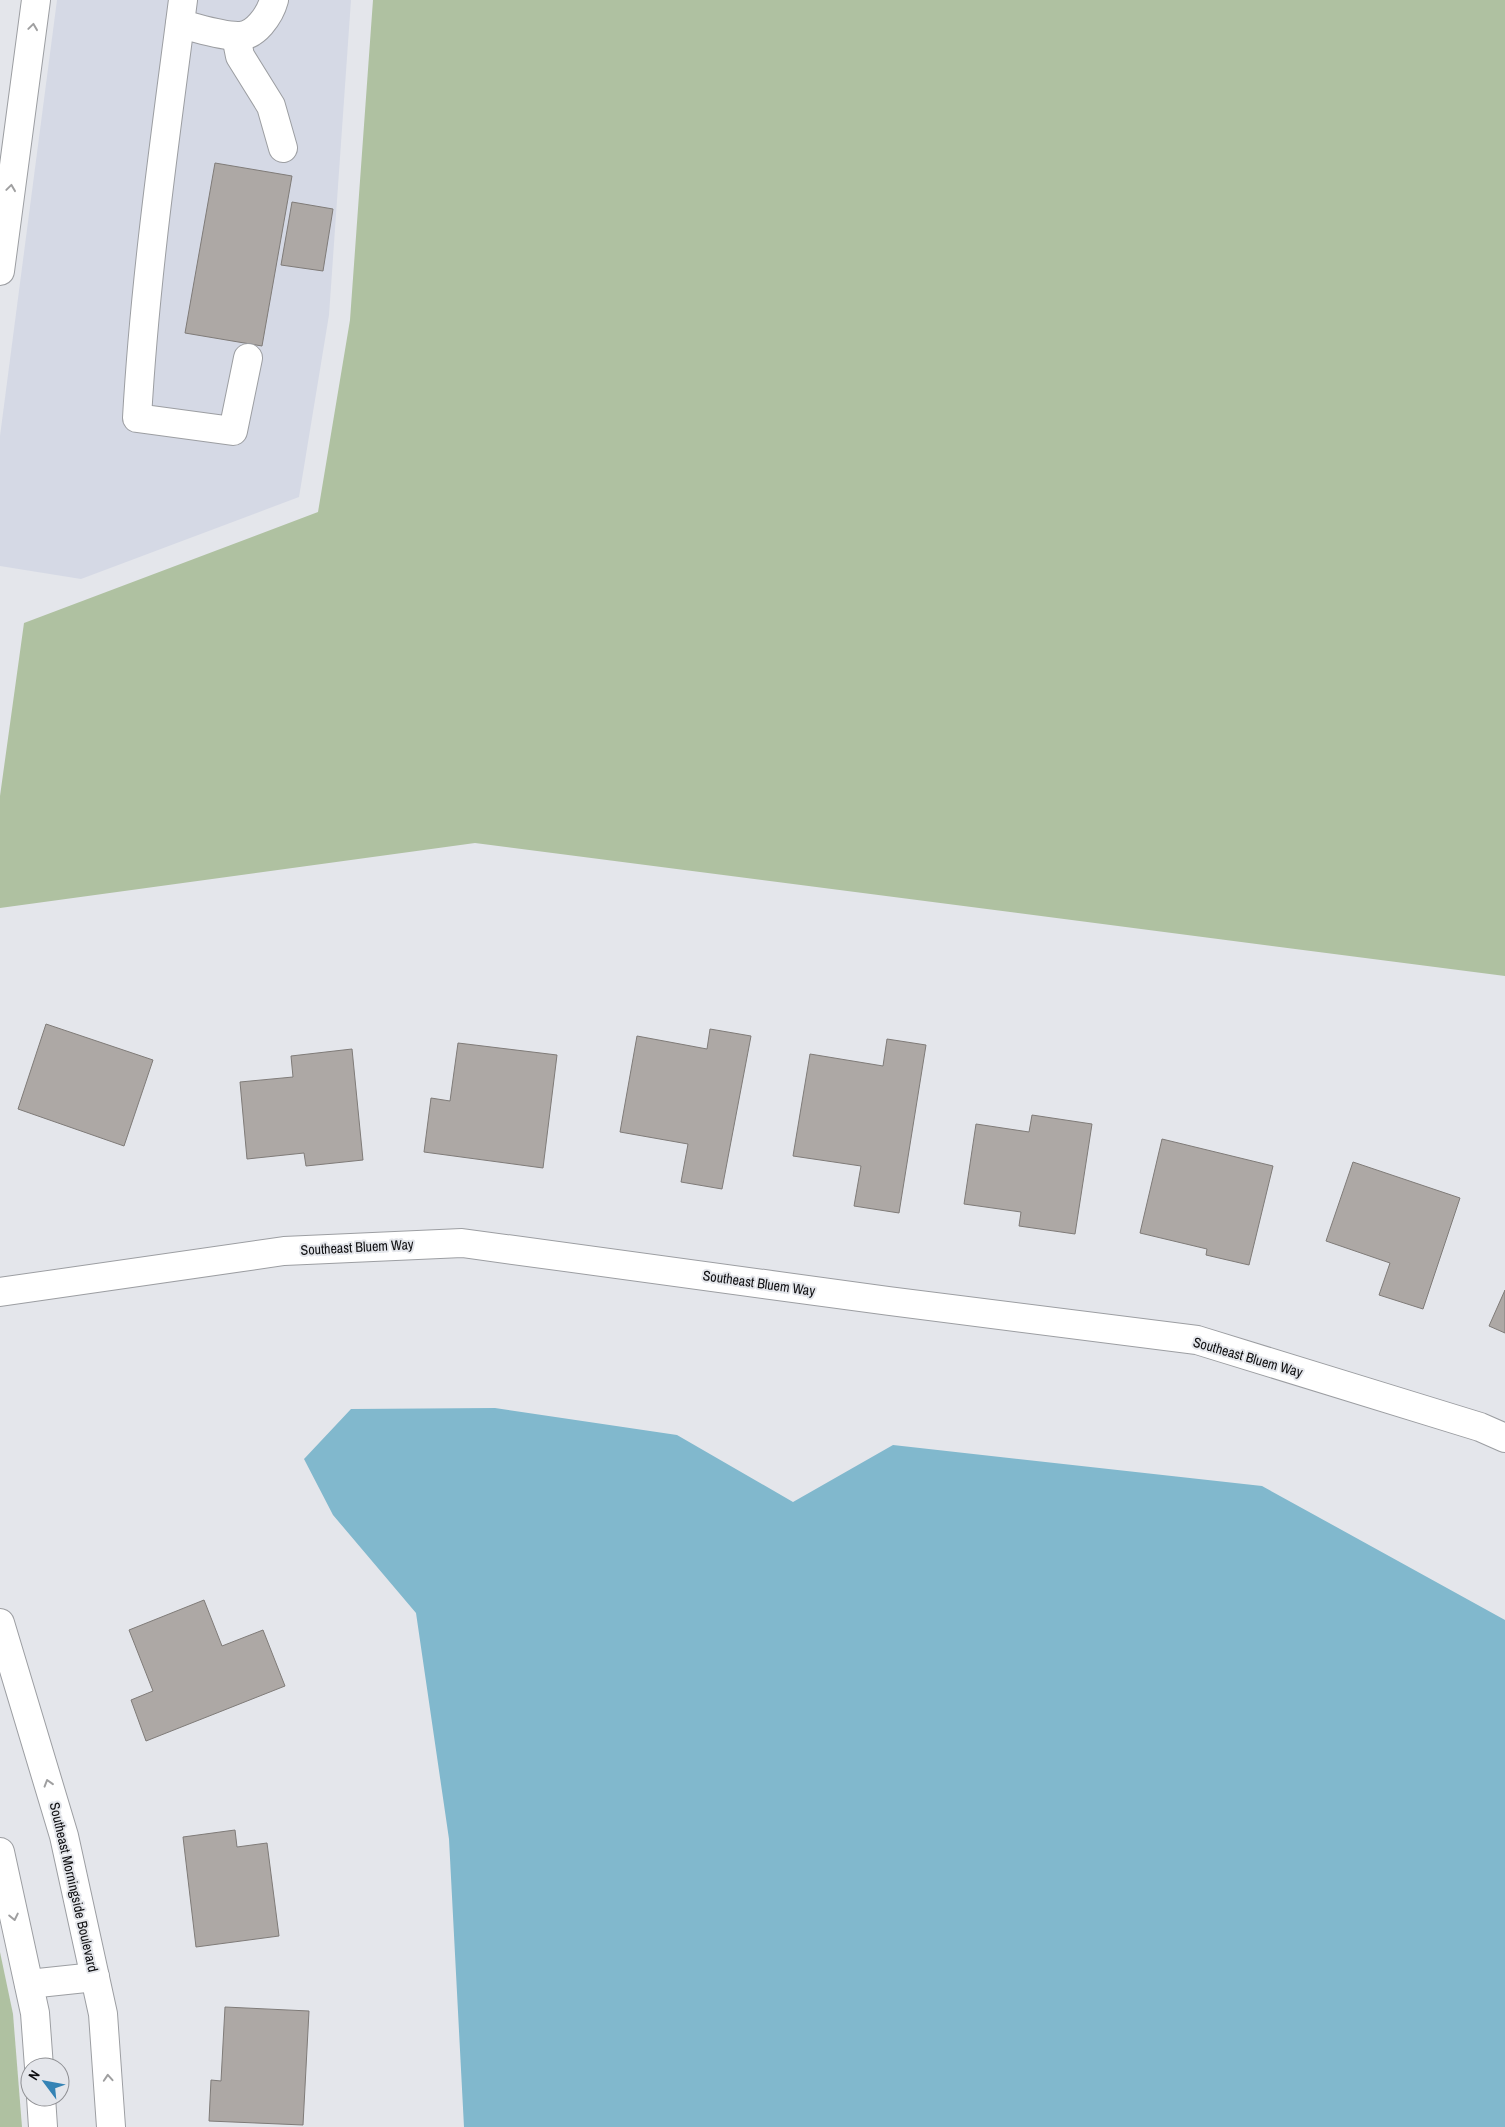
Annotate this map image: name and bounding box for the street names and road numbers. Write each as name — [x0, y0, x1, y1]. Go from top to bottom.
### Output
street label: Southeast Bluem Way — [300, 1235, 414, 1259]
street label: Southeast Bluem Way — [702, 1266, 817, 1300]
street label: Southeast Bluem Way — [1191, 1333, 1305, 1381]
street label: Southeast Morningside Boulevard — [46, 1800, 102, 1974]

